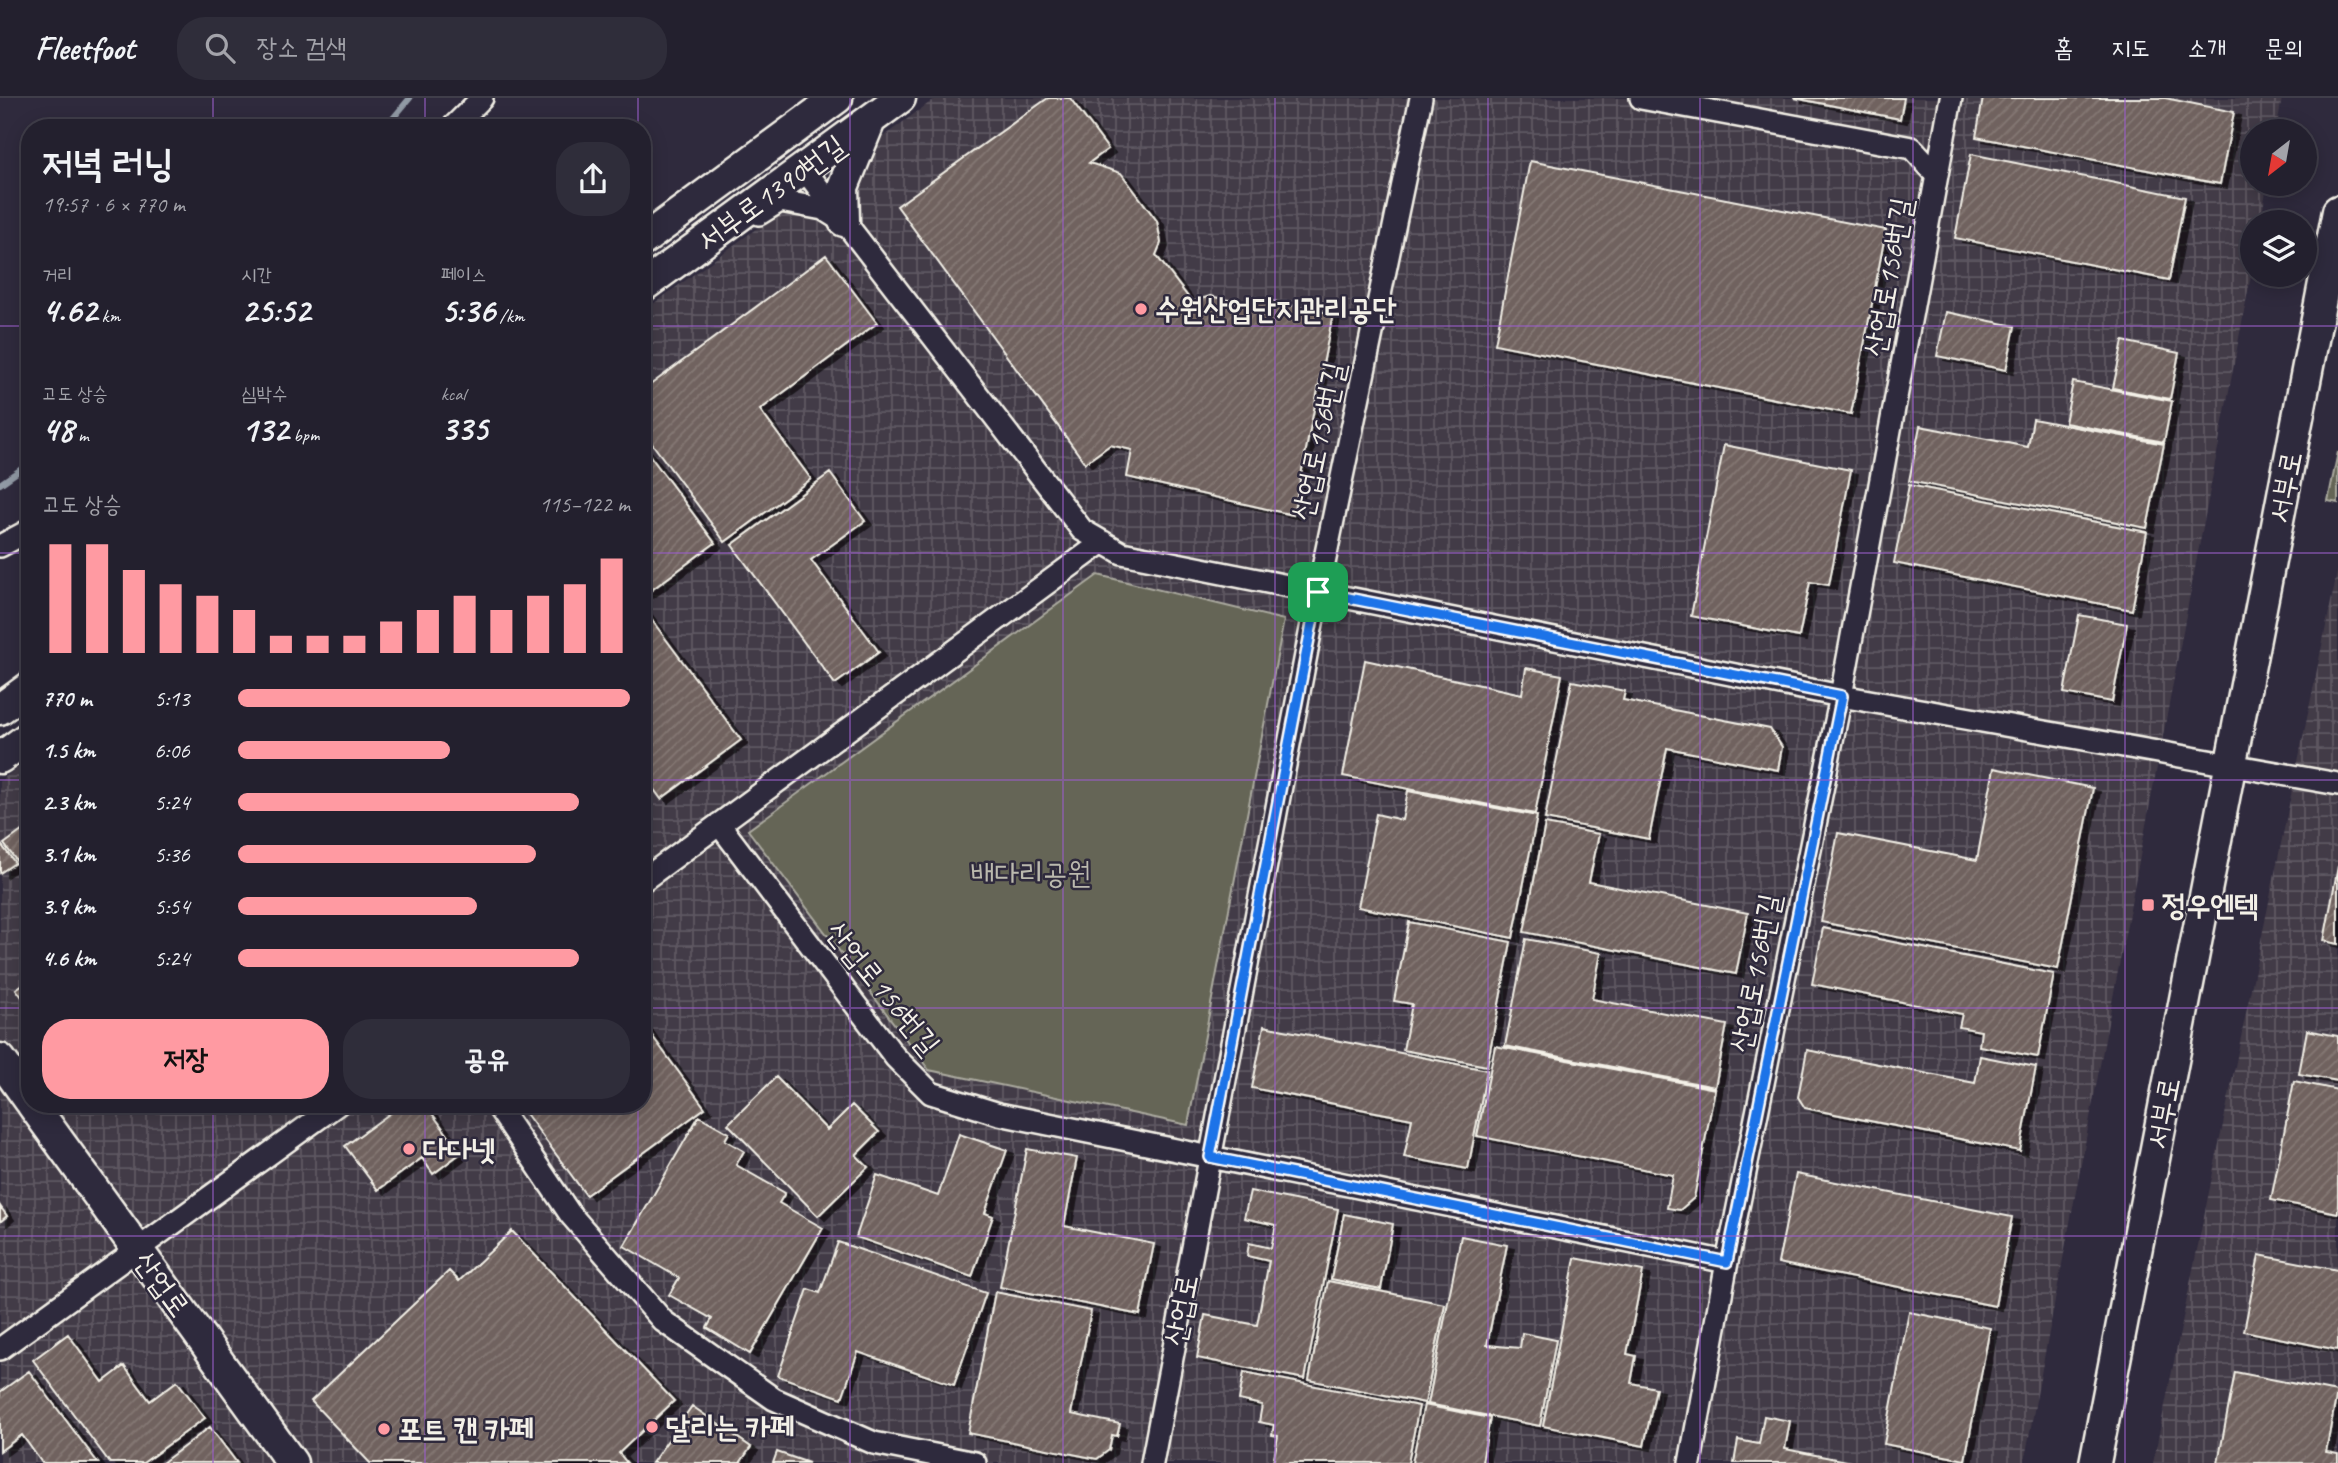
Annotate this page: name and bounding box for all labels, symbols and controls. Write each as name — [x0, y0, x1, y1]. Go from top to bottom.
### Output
search box — [177, 17, 667, 80]
text: Fleetfoot — [35, 27, 135, 69]
icon: search — [201, 29, 239, 67]
text: 장소 검색 — [257, 31, 347, 64]
text: 홈 — [2054, 33, 2073, 63]
text: 지도 — [2111, 33, 2150, 63]
text: 소개 — [2188, 33, 2226, 63]
text: 문의 — [2264, 33, 2303, 63]
north arrow — [2240, 119, 2317, 196]
map controls — [2240, 119, 2317, 287]
street label: 서부로1390번길 — [689, 126, 853, 260]
text: 저녁 러닝 — [42, 140, 174, 187]
button: share — [556, 142, 630, 216]
text: 19:57 · 6 × 770 m — [42, 190, 185, 219]
street label: 산업로156번길 — [1855, 194, 1921, 360]
button: layers — [2240, 210, 2317, 287]
text: 거리 — [42, 263, 73, 287]
text: 시간 — [241, 263, 272, 287]
text: 페이스 — [441, 263, 487, 287]
text: 4.62 — [42, 288, 97, 333]
text: 25:52 — [241, 288, 310, 333]
text: 5:36 — [441, 288, 495, 333]
place label: 수원산업단지관리공단 — [1155, 290, 1397, 328]
marker: 수원산업단지관리공단 — [1133, 301, 1149, 317]
text: km — [97, 304, 120, 328]
text: /km — [495, 304, 524, 328]
street label: 산업로156번길 — [1283, 358, 1353, 524]
text: 고도 상승 — [42, 382, 108, 406]
text: 심박수 — [241, 382, 287, 406]
text: kcal — [441, 382, 466, 406]
text: 335 — [441, 406, 487, 451]
text: 48 — [42, 407, 74, 452]
text: 132 — [241, 407, 289, 452]
text: m — [74, 423, 89, 447]
text: bpm — [289, 423, 319, 447]
street label: 서부로 — [2259, 448, 2311, 526]
text: 고도 상승 — [42, 490, 122, 519]
text: 115–122 m — [539, 490, 630, 519]
pin — [1288, 562, 1348, 622]
icon: arrive — [1299, 573, 1337, 611]
text: 770 m — [42, 684, 92, 713]
text: 5:13 — [154, 684, 190, 713]
text: 1.5 km — [42, 736, 95, 765]
text: 6:06 — [154, 736, 190, 765]
text: 2.3 km — [42, 788, 96, 817]
text: 5:24 — [154, 788, 190, 817]
text: 3.1 km — [42, 840, 96, 869]
text: 5:36 — [154, 840, 190, 869]
park label: 배다리공원 — [971, 854, 1091, 892]
place label: 정우엔텍 — [2162, 886, 2259, 924]
street label: 산업로156번길 — [1721, 890, 1789, 1056]
text: 3.9 km — [42, 892, 95, 921]
text: 5:54 — [154, 892, 190, 921]
marker: 정우엔텍 — [2140, 897, 2156, 913]
street label: 산업로156번길 — [818, 913, 948, 1063]
text: 4.6 km — [42, 944, 96, 973]
text: 5:24 — [154, 944, 190, 973]
button: 저장 — [42, 1019, 329, 1099]
button: 공유 — [343, 1019, 630, 1099]
street label: 서부로 — [2137, 1074, 2189, 1152]
place label: 다다넷 — [423, 1130, 495, 1168]
marker: 다다넷 — [401, 1141, 417, 1157]
street label: 산업로 — [125, 1244, 199, 1324]
street label: 산업로 — [1155, 1271, 1207, 1349]
place label: 달리는 카페 — [666, 1408, 794, 1446]
place label: 포트 캔 카페 — [398, 1410, 533, 1448]
marker: 달리는 카페 — [644, 1419, 660, 1435]
marker: 포트 캔 카페 — [376, 1421, 392, 1437]

